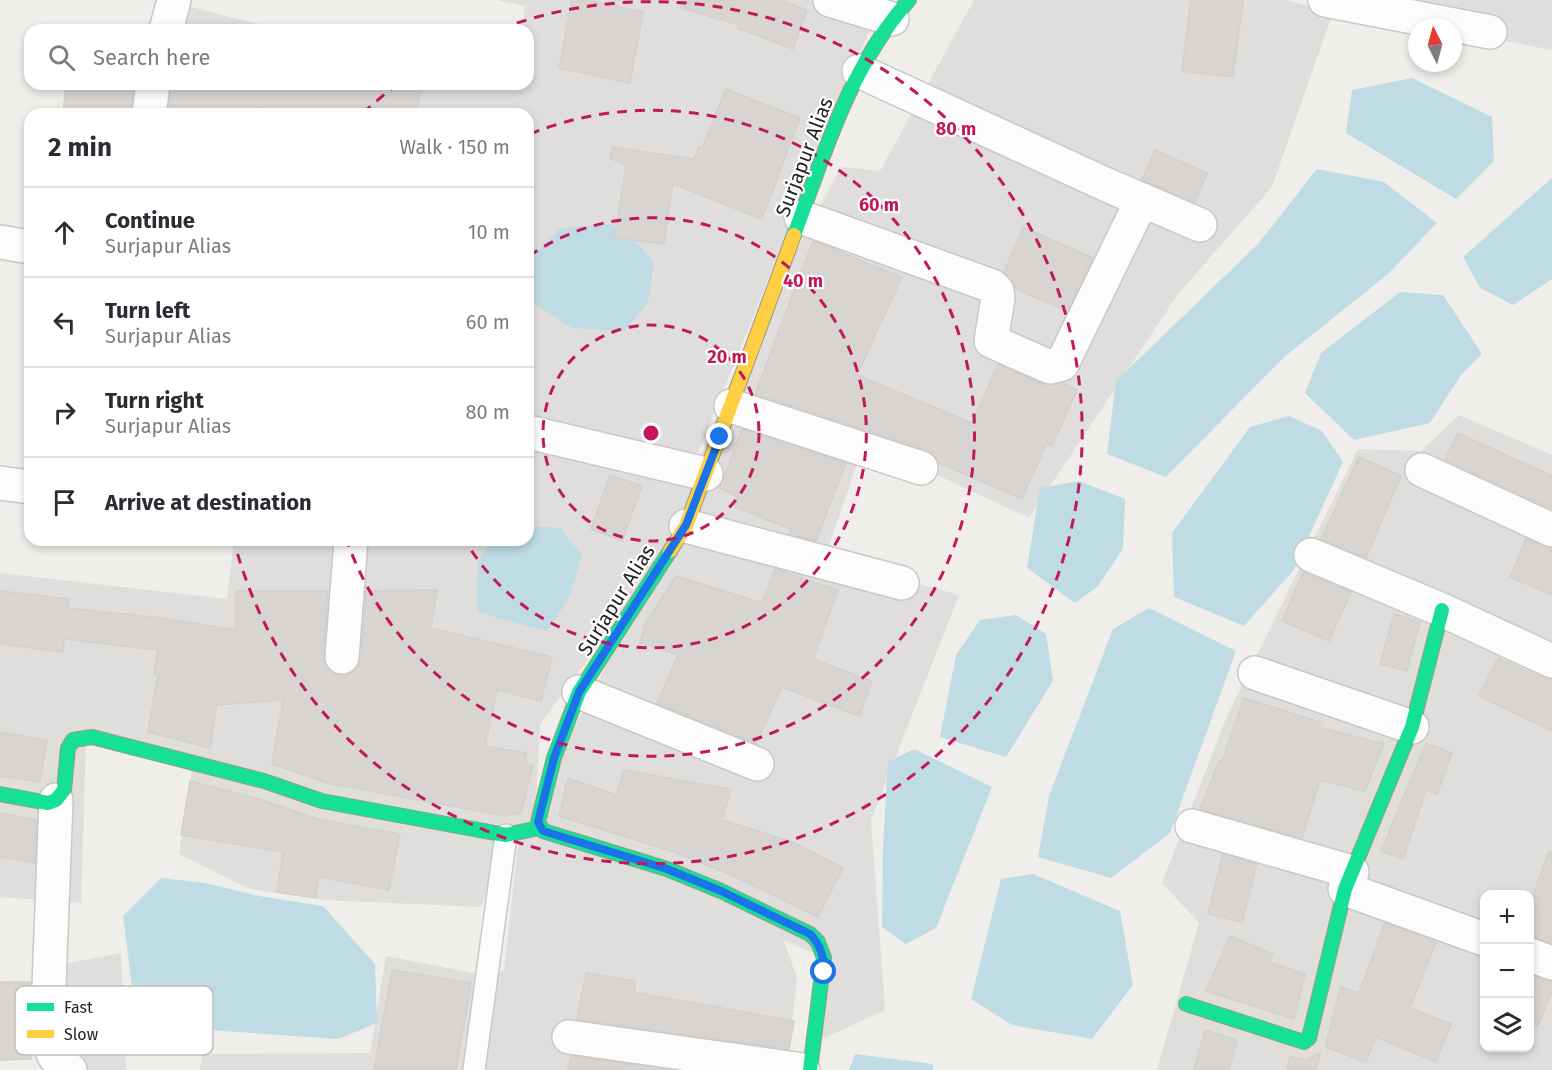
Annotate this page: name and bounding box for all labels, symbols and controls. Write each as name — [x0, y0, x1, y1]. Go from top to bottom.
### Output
north arrow — [1408, 18, 1462, 72]
search box — [24, 24, 534, 90]
icon: search — [45, 41, 78, 74]
text: Search here — [93, 44, 211, 71]
street label: Surjapur Alias — [770, 94, 838, 220]
text: 80 m — [936, 118, 976, 140]
text: 2 min — [48, 132, 112, 163]
text: Walk · 150 m — [400, 135, 510, 159]
text: 60 m — [859, 194, 899, 216]
text: Continue — [105, 207, 195, 234]
icon: ahead — [48, 216, 81, 249]
text: 10 m — [468, 220, 510, 244]
text: Surjapur Alias — [105, 234, 231, 258]
text: 40 m — [783, 270, 823, 292]
text: Turn left — [105, 297, 190, 324]
icon: left — [48, 306, 81, 339]
text: 60 m — [466, 310, 510, 334]
text: Surjapur Alias — [105, 324, 231, 348]
text: 20 m — [707, 346, 747, 368]
text: Turn right — [105, 387, 204, 414]
icon: right — [48, 396, 81, 429]
text: 80 m — [465, 400, 510, 424]
text: Surjapur Alias — [105, 414, 231, 438]
centre of rings — [641, 423, 661, 443]
route end — [706, 423, 732, 449]
icon: arrive — [48, 486, 81, 519]
text: Arrive at destination — [105, 489, 312, 516]
street label: Surjapur Alias — [572, 540, 660, 660]
map controls — [1480, 890, 1534, 1052]
button: + — [1480, 890, 1534, 944]
button: − — [1480, 944, 1534, 998]
route start — [810, 958, 836, 984]
legend — [15, 986, 213, 1055]
text: Fast — [64, 998, 93, 1017]
button: layers — [1480, 998, 1534, 1052]
text: Slow — [64, 1025, 99, 1044]

